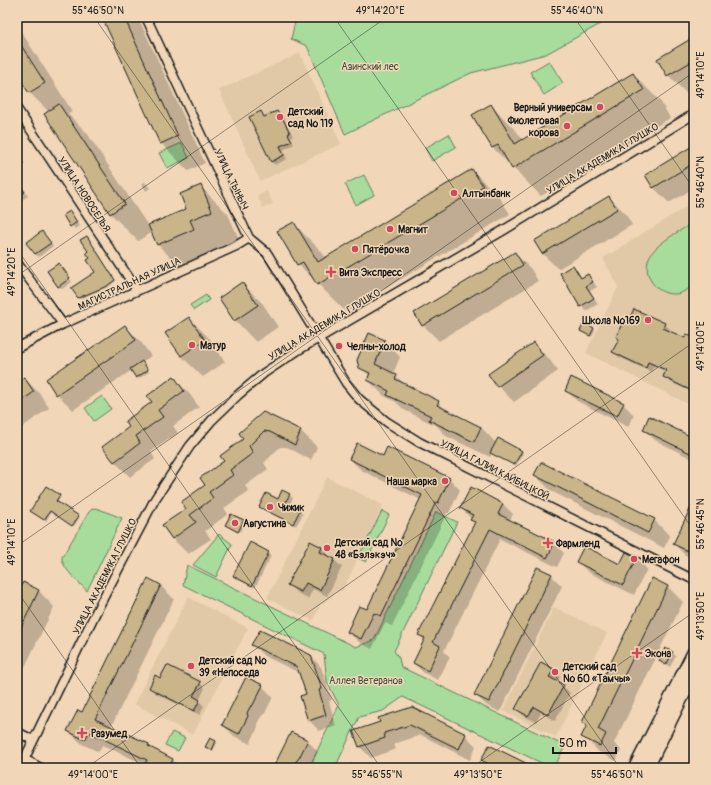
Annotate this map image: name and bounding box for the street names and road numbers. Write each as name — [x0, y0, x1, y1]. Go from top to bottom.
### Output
street label: УЛИЦА АКАДЕМИКА ГЛУШКО — [544, 121, 661, 197]
street label: УЛИЦА ТЫНЫЧ — [211, 147, 251, 212]
street label: УЛИЦА НОВОСЕЛЬЯ — [55, 155, 113, 235]
street label: МАГИСТРАЛЬНАЯ УЛИЦА — [76, 255, 183, 313]
street label: УЛИЦА АКАДЕМИКА ГЛУШКО — [266, 287, 383, 363]
street label: УЛИЦА ГАЛИИ КАЙБИЦКОЙ — [438, 436, 551, 503]
street label: УЛИЦА АКАДЕМИКА ГЛУШКО — [70, 517, 139, 636]

